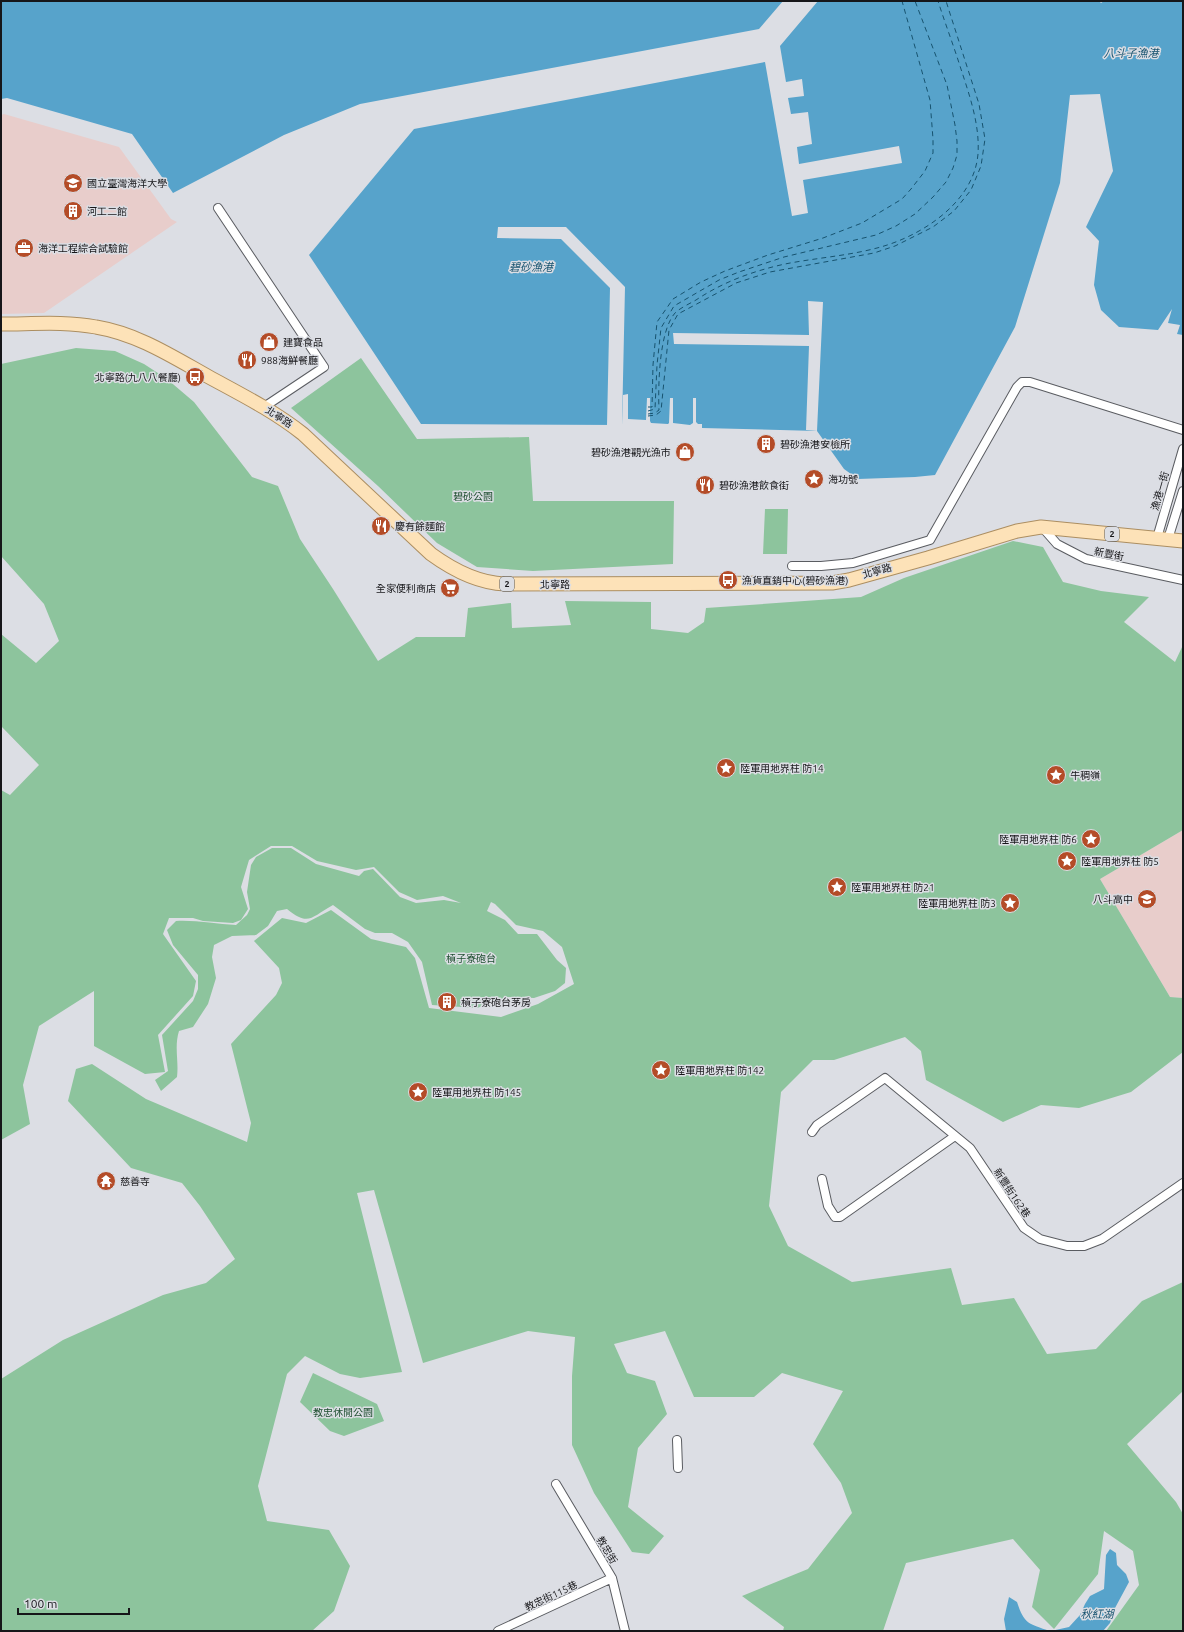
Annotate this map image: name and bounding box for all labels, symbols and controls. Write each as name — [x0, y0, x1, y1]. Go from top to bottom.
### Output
water label: 八斗子漁港 — [1104, 47, 1160, 59]
school or university icon: 國立臺灣海洋大學 — [62, 172, 84, 194]
place label: 國立臺灣海洋大學 — [87, 178, 167, 189]
building icon: 河工二館 — [62, 200, 84, 222]
place label: 河工二館 — [87, 206, 127, 217]
office icon: 海洋工程綜合試驗館 — [13, 237, 35, 259]
place label: 海洋工程綜合試驗館 — [38, 243, 128, 254]
water label: 碧砂漁港 — [509, 261, 555, 273]
shop icon: 建寶食品 — [258, 331, 280, 353]
place label: 建寶食品 — [283, 337, 323, 348]
restaurant icon: 988海鮮餐廳 — [236, 349, 258, 371]
place label: 988海鮮餐廳 — [261, 355, 318, 366]
bus stop icon: 北寧路(九八八餐廳) — [184, 366, 206, 388]
place label: 北寧路(九八八餐廳) — [95, 372, 181, 383]
street label: 北寧路 — [263, 404, 295, 430]
building icon: 碧砂漁港安檢所 — [755, 433, 777, 455]
place label: 碧砂漁港安檢所 — [780, 439, 850, 450]
shop icon: 碧砂漁港觀光漁市 — [674, 441, 696, 463]
place label: 碧砂漁港觀光漁市 — [591, 447, 671, 458]
place icon: 海功號 — [803, 468, 825, 490]
street label: 漁港一街 — [1149, 470, 1171, 512]
restaurant icon: 碧砂漁港飲食街 — [694, 474, 716, 496]
place label: 海功號 — [828, 474, 858, 485]
place label: 碧砂漁港飲食街 — [719, 480, 789, 491]
park label: 碧砂公園 — [453, 491, 493, 502]
restaurant icon: 慶有餘麵館 — [370, 515, 392, 537]
place label: 慶有餘麵館 — [395, 521, 445, 532]
road number: 2 — [1105, 527, 1119, 541]
street label: 新豐街 — [1093, 546, 1125, 562]
street label: 北寧路 — [861, 562, 893, 580]
bus stop icon: 漁貨直銷中心(碧砂漁港) — [717, 569, 739, 591]
place label: 漁貨直銷中心(碧砂漁港) — [742, 575, 848, 586]
supermarket icon: 全家便利商店 — [439, 577, 461, 599]
road number: 2 — [500, 577, 514, 591]
street label: 北寧路 — [540, 579, 570, 590]
place label: 全家便利商店 — [376, 583, 436, 594]
place icon: 陸軍用地界柱 防14 — [715, 757, 737, 779]
place label: 陸軍用地界柱 防14 — [740, 763, 824, 774]
place icon: 牛稠嶺 — [1045, 764, 1067, 786]
place label: 牛稠嶺 — [1070, 770, 1100, 781]
place icon: 陸軍用地界柱 防6 — [1080, 828, 1102, 850]
place label: 陸軍用地界柱 防6 — [999, 834, 1077, 845]
place icon: 陸軍用地界柱 防5 — [1056, 850, 1078, 872]
place label: 陸軍用地界柱 防5 — [1081, 856, 1159, 867]
place icon: 陸軍用地界柱 防21 — [826, 876, 848, 898]
place label: 陸軍用地界柱 防21 — [851, 882, 935, 893]
school or university icon: 八斗高中 — [1136, 888, 1158, 910]
place icon: 陸軍用地界柱 防3 — [999, 892, 1021, 914]
place label: 八斗高中 — [1093, 894, 1133, 905]
place label: 陸軍用地界柱 防3 — [918, 898, 996, 909]
park label: 槓子寮砲台 — [446, 953, 496, 964]
building icon: 槓子寮砲台茅房 — [436, 991, 458, 1013]
place label: 槓子寮砲台茅房 — [461, 997, 531, 1008]
place icon: 陸軍用地界柱 防142 — [650, 1059, 672, 1081]
place label: 陸軍用地界柱 防142 — [675, 1065, 764, 1076]
place icon: 陸軍用地界柱 防145 — [407, 1081, 429, 1103]
place label: 陸軍用地界柱 防145 — [432, 1087, 521, 1098]
street label: 新豐街162巷 — [992, 1166, 1032, 1220]
temple icon: 慈善寺 — [95, 1170, 117, 1192]
place label: 慈善寺 — [120, 1176, 150, 1187]
park label: 教忠休閒公園 — [313, 1407, 373, 1418]
street label: 教忠街 — [595, 1534, 619, 1566]
street label: 教忠街115巷 — [523, 1579, 579, 1613]
scale bar — [18, 1590, 129, 1616]
text: 100 m — [24, 1597, 57, 1610]
water label: 秋紅湖 — [1081, 1608, 1115, 1620]

